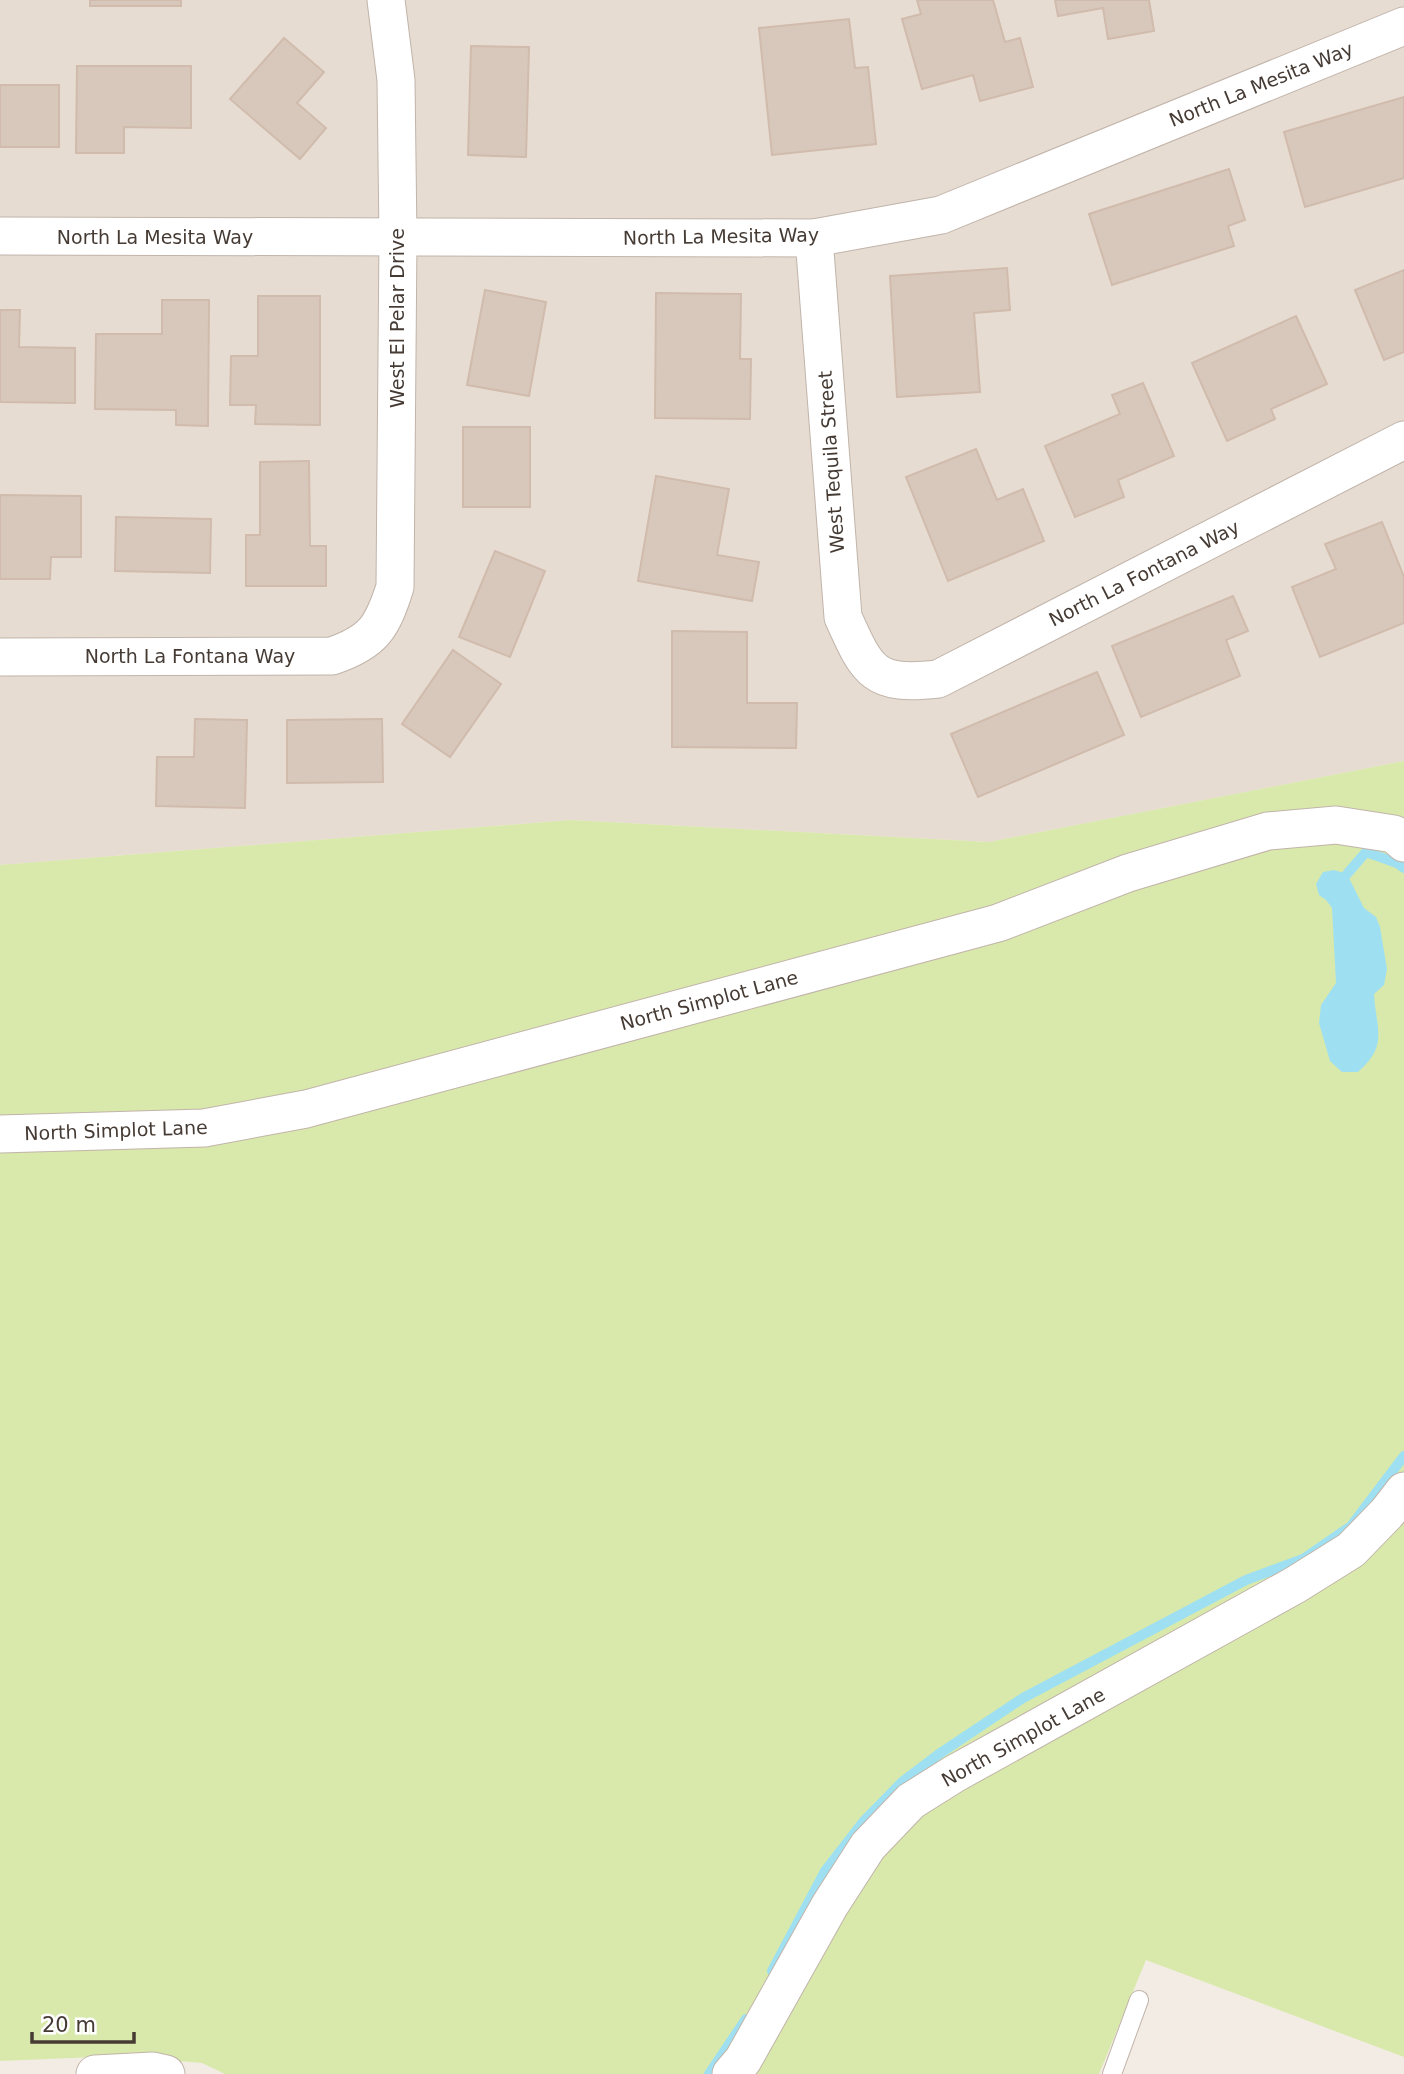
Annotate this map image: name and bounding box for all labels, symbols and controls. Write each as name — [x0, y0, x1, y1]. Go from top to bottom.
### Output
street label: North La Mesita Way — [1166, 37, 1356, 131]
street label: North La Mesita Way — [623, 223, 819, 249]
street label: North La Mesita Way — [57, 226, 253, 248]
street label: West El Pelar Drive — [386, 228, 408, 408]
street label: West Tequila Street — [814, 370, 848, 554]
street label: North La Fontana Way — [1045, 515, 1243, 631]
street label: North La Fontana Way — [85, 645, 295, 667]
street label: North Simplot Lane — [618, 966, 800, 1034]
street label: North Simplot Lane — [24, 1116, 208, 1144]
street label: North Simplot Lane — [937, 1683, 1109, 1791]
scale bar — [32, 2000, 133, 2044]
text: 20 m — [42, 2013, 96, 2037]

